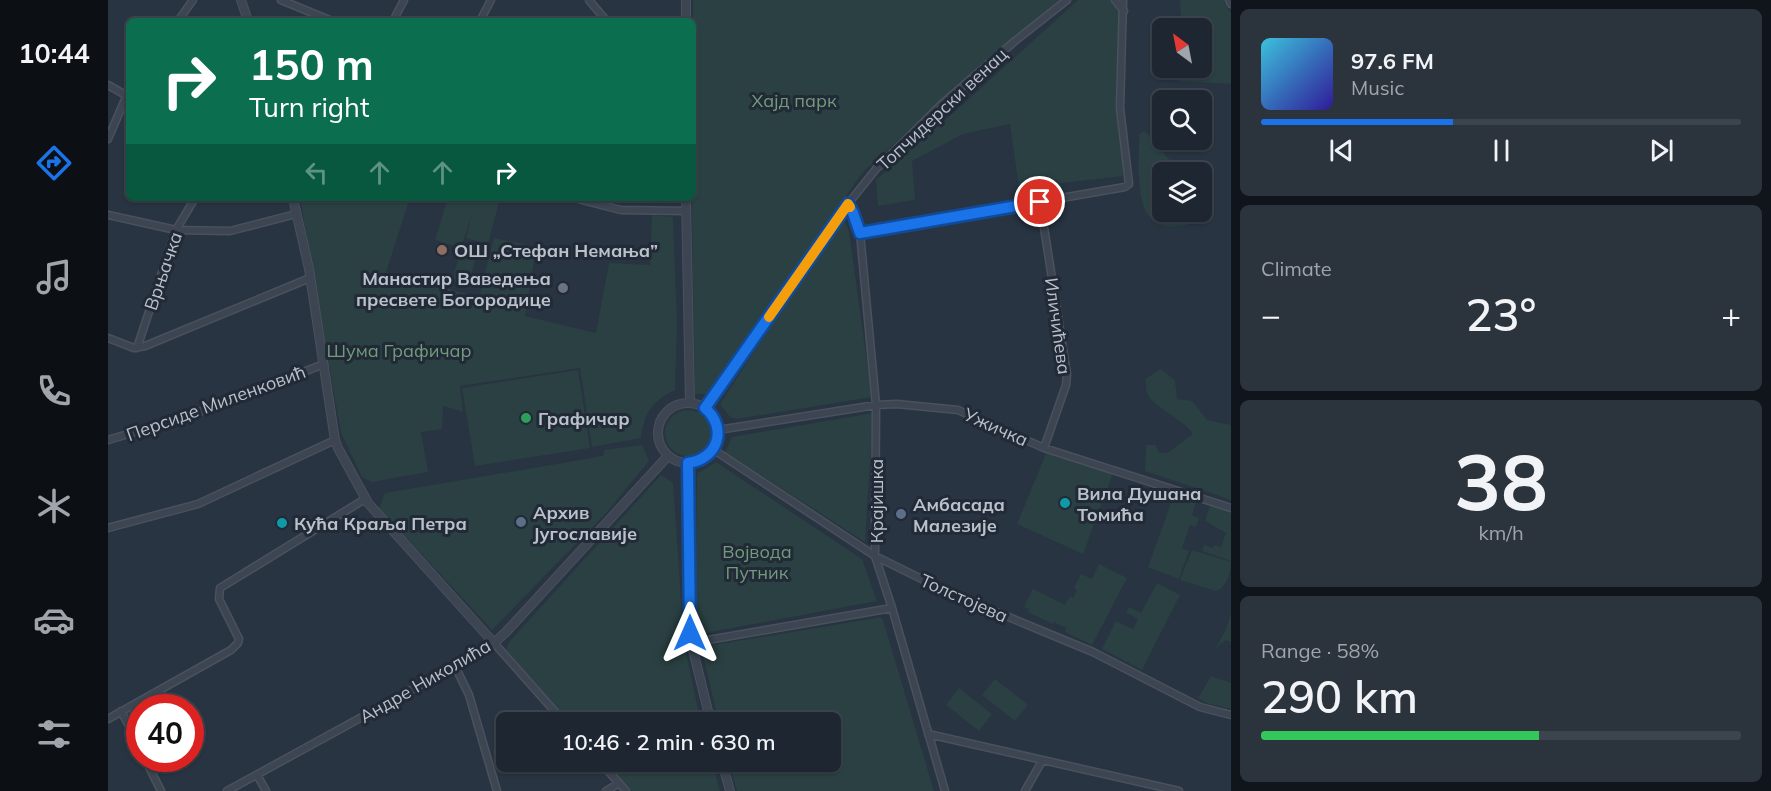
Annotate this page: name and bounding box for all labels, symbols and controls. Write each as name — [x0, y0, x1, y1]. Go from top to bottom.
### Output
north arrow — [1152, 18, 1212, 78]
map controls — [1152, 18, 1212, 222]
text: 10:44 — [18, 36, 90, 70]
text: 150 m — [249, 38, 374, 91]
icon: right — [150, 42, 228, 120]
street label: Топчидерски венац — [872, 43, 1012, 175]
text: 97.6 FM — [1351, 47, 1434, 75]
text: Music — [1351, 75, 1404, 100]
park label: Хајд парк — [751, 89, 837, 112]
text: Turn right — [249, 90, 369, 124]
button: search — [1152, 90, 1212, 150]
icon: previous — [1325, 134, 1358, 167]
icon: pause — [1485, 134, 1518, 167]
icon: next — [1645, 134, 1678, 167]
icon: directions — [33, 142, 75, 184]
icon: left — [300, 156, 333, 189]
icon: ahead — [363, 156, 396, 189]
icon: ahead — [426, 156, 459, 189]
icon: right — [489, 156, 522, 189]
button: layers — [1152, 162, 1212, 222]
pin — [1014, 176, 1065, 227]
icon: arrive — [1023, 185, 1056, 218]
street label: Врњачка — [139, 229, 187, 313]
place label: ОШ „Стефан Немања” — [454, 239, 658, 262]
marker: ОШ „Стефан Немања” — [435, 243, 449, 257]
icon: music — [33, 256, 75, 298]
text: Climate — [1261, 256, 1332, 281]
place label: Манастир Ваведења пресвете Богородице — [356, 267, 551, 311]
street label: Иличићева — [1040, 276, 1076, 376]
marker: Манастир Ваведења пресвете Богородице — [556, 281, 570, 295]
text: 23° — [1466, 286, 1536, 342]
text: − — [1261, 294, 1281, 335]
text: + — [1721, 294, 1741, 335]
park label: Шума Графичар — [326, 339, 472, 362]
street label: Персиде Миленковић — [123, 360, 309, 446]
icon: phone — [33, 370, 75, 412]
street label: Ужичка — [959, 402, 1032, 451]
place label: Графичар — [538, 407, 630, 430]
marker: Графичар — [519, 411, 533, 425]
text: 38 — [1454, 432, 1548, 530]
street label: Крајишка — [865, 459, 888, 543]
place label: Вила Душана Томића — [1077, 482, 1201, 526]
icon: climate — [33, 485, 75, 527]
place label: Амбасада Малезије — [913, 493, 1005, 537]
marker: Вила Душана Томића — [1058, 496, 1072, 510]
place label: Архив Југославије — [533, 501, 637, 545]
marker: Амбасада Малезије — [894, 507, 908, 521]
place label: Кућа Краља Петра — [294, 512, 467, 535]
marker: Архив Југославије — [514, 515, 528, 529]
marker: Кућа Краља Петра — [275, 516, 289, 530]
text: km/h — [1478, 520, 1524, 545]
park label: Војвода Путник — [722, 540, 792, 584]
street label: Толстојева — [917, 568, 1011, 628]
icon: car — [33, 599, 75, 641]
position arrow — [658, 601, 722, 665]
street label: Андре Николића — [355, 634, 495, 728]
text: Range · 58% — [1261, 638, 1379, 663]
text: 290 km — [1261, 668, 1418, 724]
speed limit sign: 40 — [126, 694, 204, 772]
icon: filters — [33, 713, 75, 755]
text: 10:46 · 2 min · 630 m — [561, 728, 776, 756]

